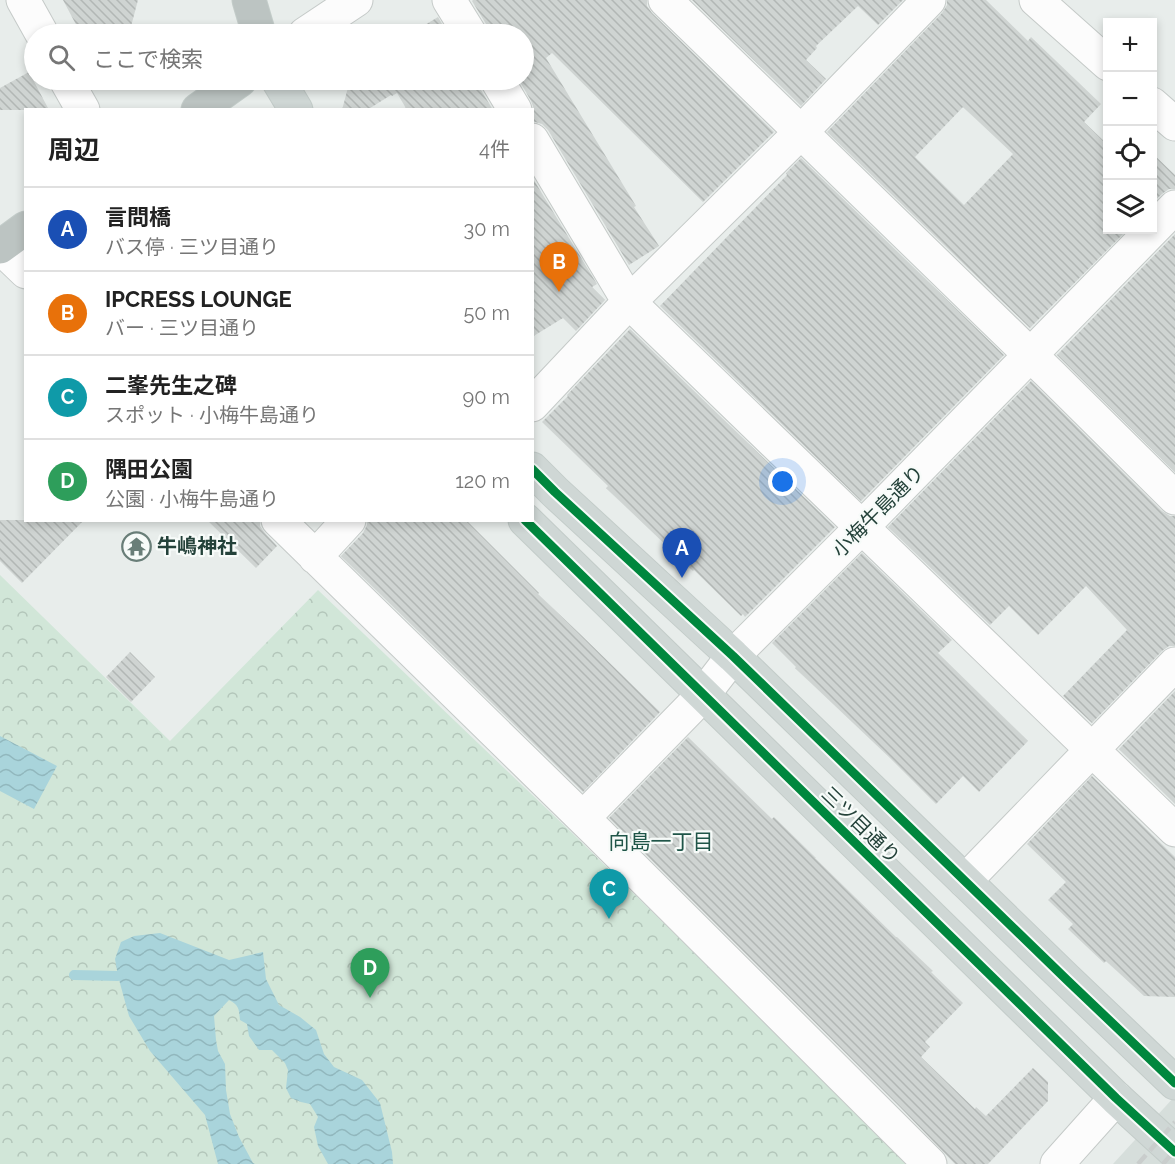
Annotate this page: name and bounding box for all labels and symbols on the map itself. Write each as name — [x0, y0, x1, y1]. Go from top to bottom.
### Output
pin: B — [540, 242, 578, 292]
street label: 小梅牛島通り — [827, 460, 929, 562]
your location — [768, 467, 797, 496]
pin: A — [662, 528, 702, 578]
temple icon: 牛嶋神社 — [120, 530, 152, 562]
place label: 牛嶋神社 — [157, 534, 237, 558]
street label: 三ツ目通り — [817, 782, 905, 868]
district label: 向島一丁目 — [609, 829, 714, 854]
pin: C — [590, 870, 628, 919]
pin: D — [350, 948, 389, 998]

